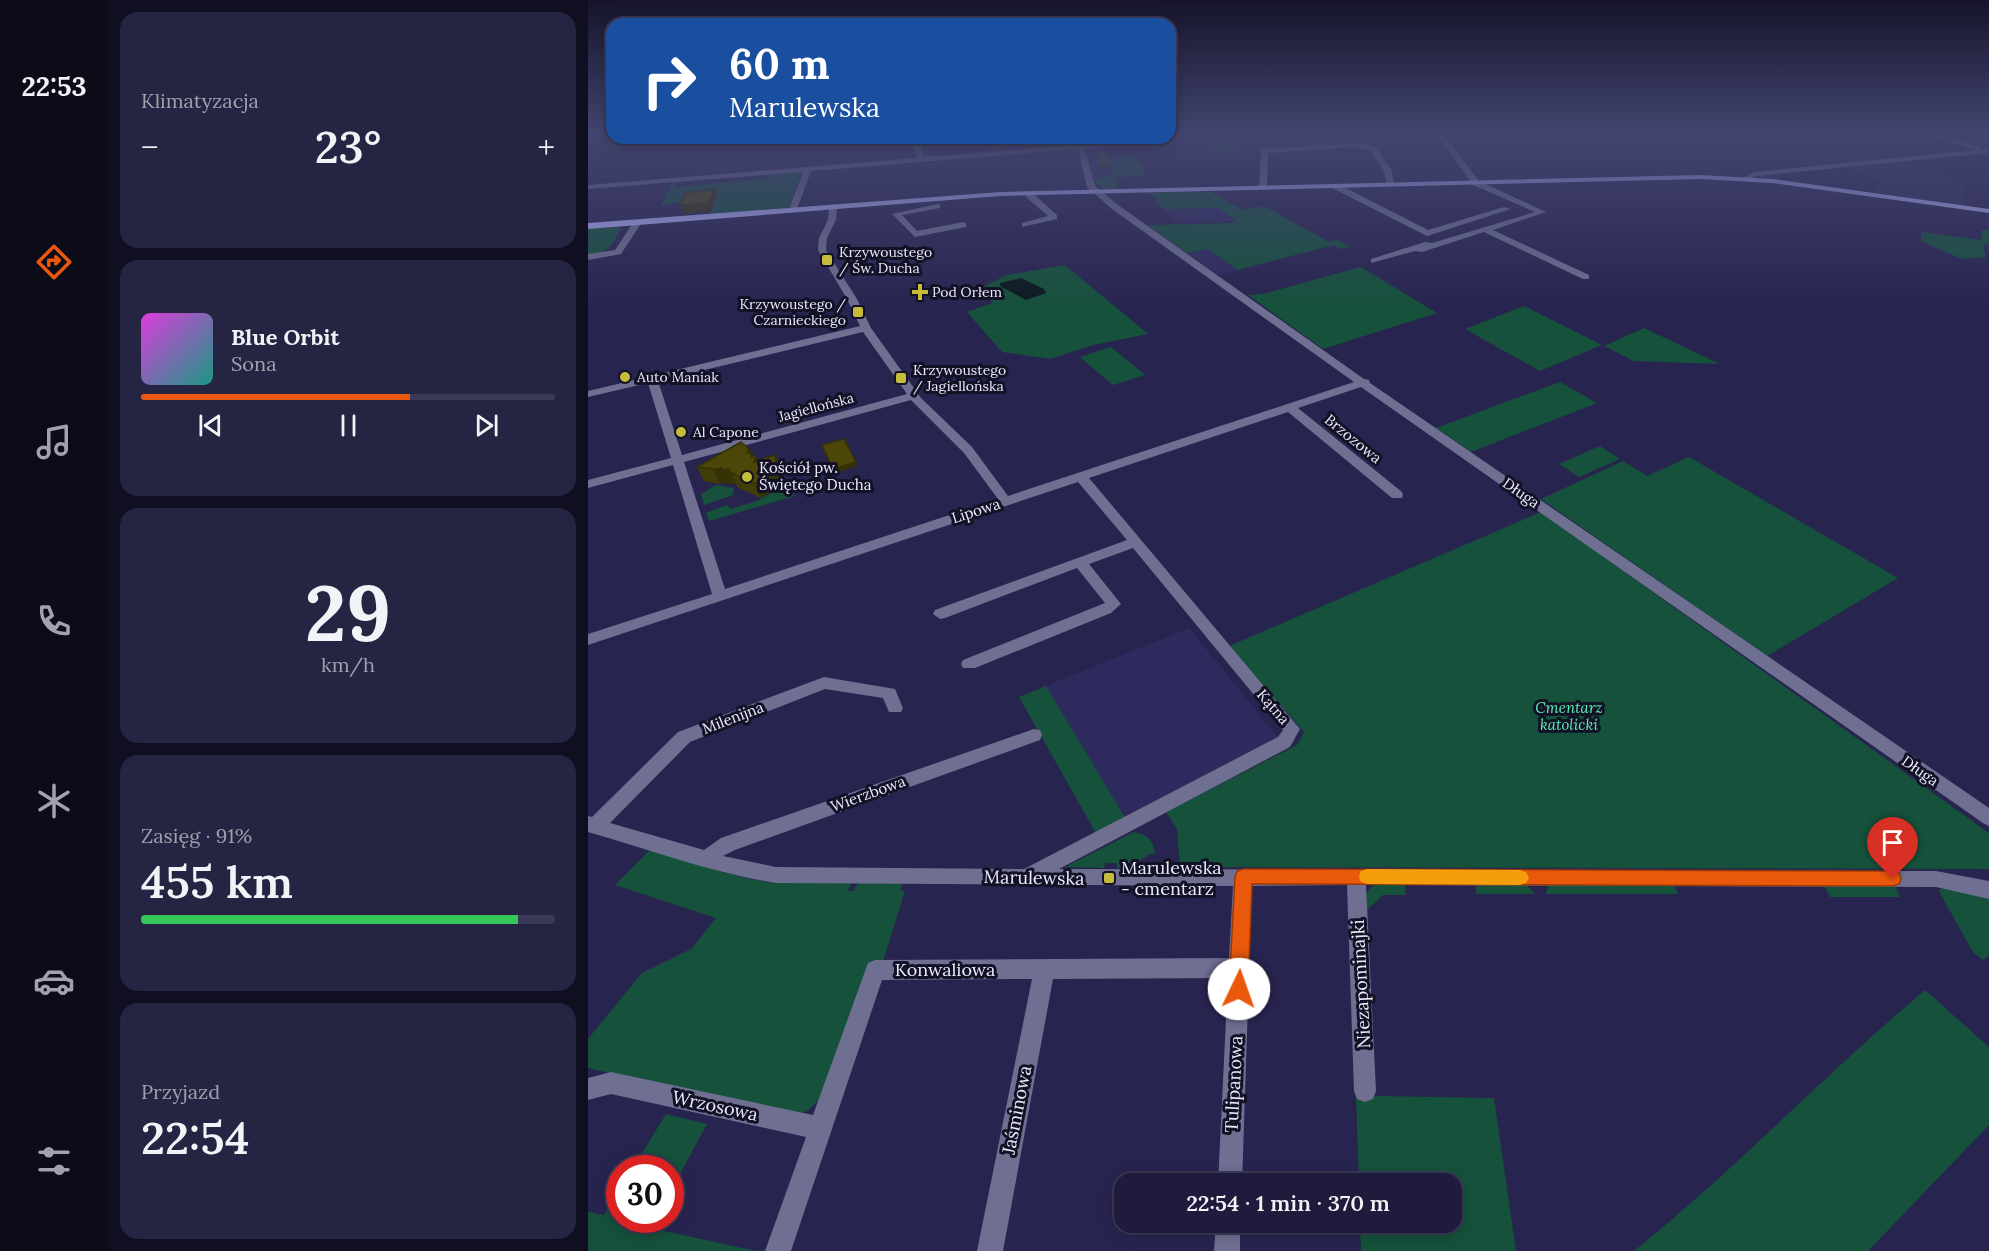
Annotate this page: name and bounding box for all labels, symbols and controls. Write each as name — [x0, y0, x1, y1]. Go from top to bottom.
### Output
text: 60 m — [729, 37, 830, 91]
icon: right — [630, 42, 708, 120]
text: 22:53 — [21, 69, 87, 103]
text: Klimatyzacja — [141, 88, 259, 113]
text: Marulewska — [729, 90, 880, 124]
text: 23° — [315, 118, 381, 175]
text: − — [141, 126, 159, 168]
text: + — [537, 126, 555, 168]
icon: directions — [33, 241, 75, 283]
place label: Krzywoustego / Św. Ducha — [839, 243, 932, 277]
marker: Krzywoustego / Św. Ducha — [820, 253, 834, 267]
place label: Pod Orłem — [932, 283, 1003, 301]
marker: Pod Orłem — [913, 285, 927, 299]
place label: Krzywoustego / Czarnieckiego — [740, 295, 846, 329]
marker: Krzywoustego / Czarnieckiego — [851, 305, 865, 319]
text: Blue Orbit — [231, 323, 339, 351]
text: Sona — [231, 351, 277, 376]
place label: Krzywoustego / Jagiellońska — [913, 361, 1006, 395]
place label: Auto Maniak — [636, 368, 719, 386]
marker: Auto Maniak — [618, 370, 632, 384]
marker: Krzywoustego / Jagiellońska — [894, 371, 908, 385]
street label: Jagiellońska — [775, 388, 856, 426]
icon: previous — [194, 409, 227, 442]
icon: pause — [332, 409, 365, 442]
icon: next — [470, 409, 503, 442]
street label: Brzozowa — [1321, 410, 1386, 467]
icon: music — [33, 421, 75, 463]
place label: Al Capone — [692, 423, 759, 441]
marker: Al Capone — [674, 425, 688, 439]
place label: Kościół pw. Świętego Ducha — [759, 458, 872, 494]
marker: Kościół pw. Świętego Ducha — [740, 470, 754, 484]
street label: Długa — [1499, 473, 1544, 512]
street label: Lipowa — [949, 494, 1003, 527]
text: 29 — [305, 563, 391, 662]
icon: phone — [33, 600, 75, 642]
text: km/h — [321, 652, 375, 677]
street label: Kątna — [1253, 685, 1294, 728]
street label: Milenijna — [699, 697, 766, 738]
park label: Cmentarz katolicki — [1535, 698, 1603, 734]
street label: Długa — [1898, 751, 1943, 790]
street label: Wierzbowa — [828, 771, 908, 816]
icon: climate — [33, 780, 75, 822]
pin — [1867, 817, 1918, 879]
text: Zasięg · 91% — [141, 823, 252, 848]
icon: arrive — [1876, 826, 1909, 859]
text: 455 km — [141, 853, 293, 910]
place label: Marulewska - cmentarz — [1121, 856, 1222, 900]
street label: Marulewska — [983, 865, 1085, 890]
marker: Marulewska - cmentarz — [1102, 871, 1116, 885]
street label: Niezapominajki — [1346, 919, 1375, 1049]
position arrow — [1207, 957, 1271, 1021]
street label: Konwaliowa — [895, 958, 995, 981]
icon: car — [33, 960, 75, 1002]
street label: Tulipanowa — [1219, 1035, 1248, 1133]
street label: Jaśminowa — [996, 1064, 1036, 1157]
text: Przyjazd — [141, 1079, 220, 1104]
street label: Wrzosowa — [670, 1085, 760, 1126]
text: 22:54 — [141, 1109, 250, 1166]
icon: filters — [33, 1140, 75, 1182]
speed limit sign: 30 — [606, 1155, 684, 1233]
text: 22:54 · 1 min · 370 m — [1186, 1189, 1390, 1217]

